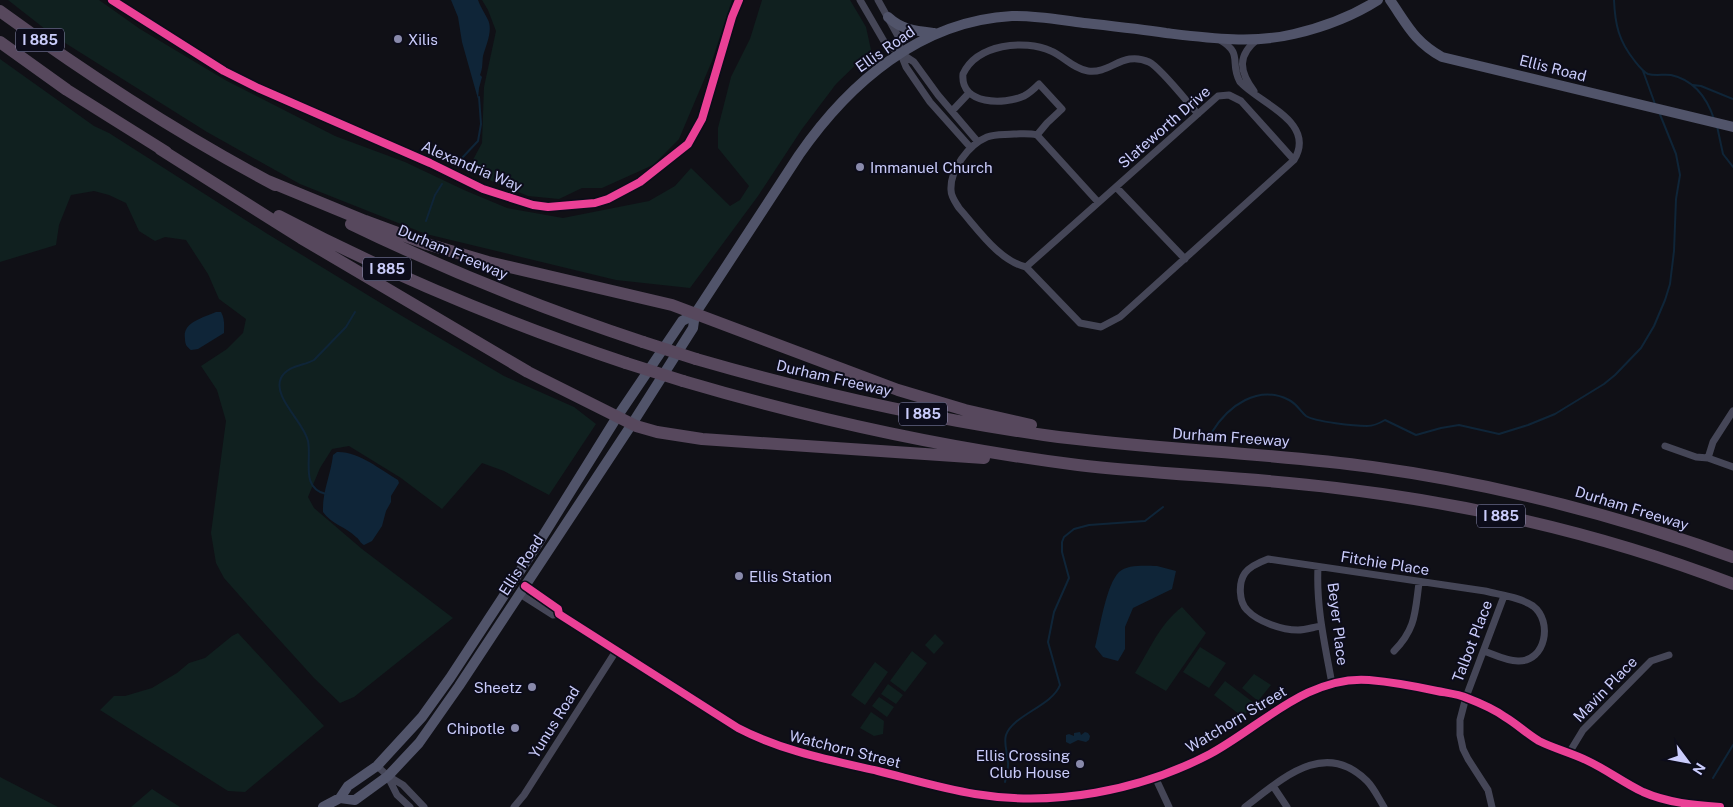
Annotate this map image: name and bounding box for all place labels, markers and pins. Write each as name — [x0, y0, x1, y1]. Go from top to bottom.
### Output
place label: Xilis — [408, 31, 438, 48]
marker: Xilis — [392, 33, 404, 45]
place label: Immanuel Church — [870, 159, 993, 176]
marker: Immanuel Church — [854, 161, 866, 173]
place label: Ellis Station — [749, 568, 832, 585]
marker: Ellis Station — [733, 570, 745, 582]
place label: Sheetz — [474, 679, 522, 696]
marker: Sheetz — [526, 681, 538, 693]
place label: Chipotle — [447, 720, 505, 737]
marker: Chipotle — [509, 722, 521, 734]
place label: Ellis Crossing Club House — [976, 747, 1070, 781]
marker: Ellis Crossing Club House — [1074, 758, 1086, 770]

